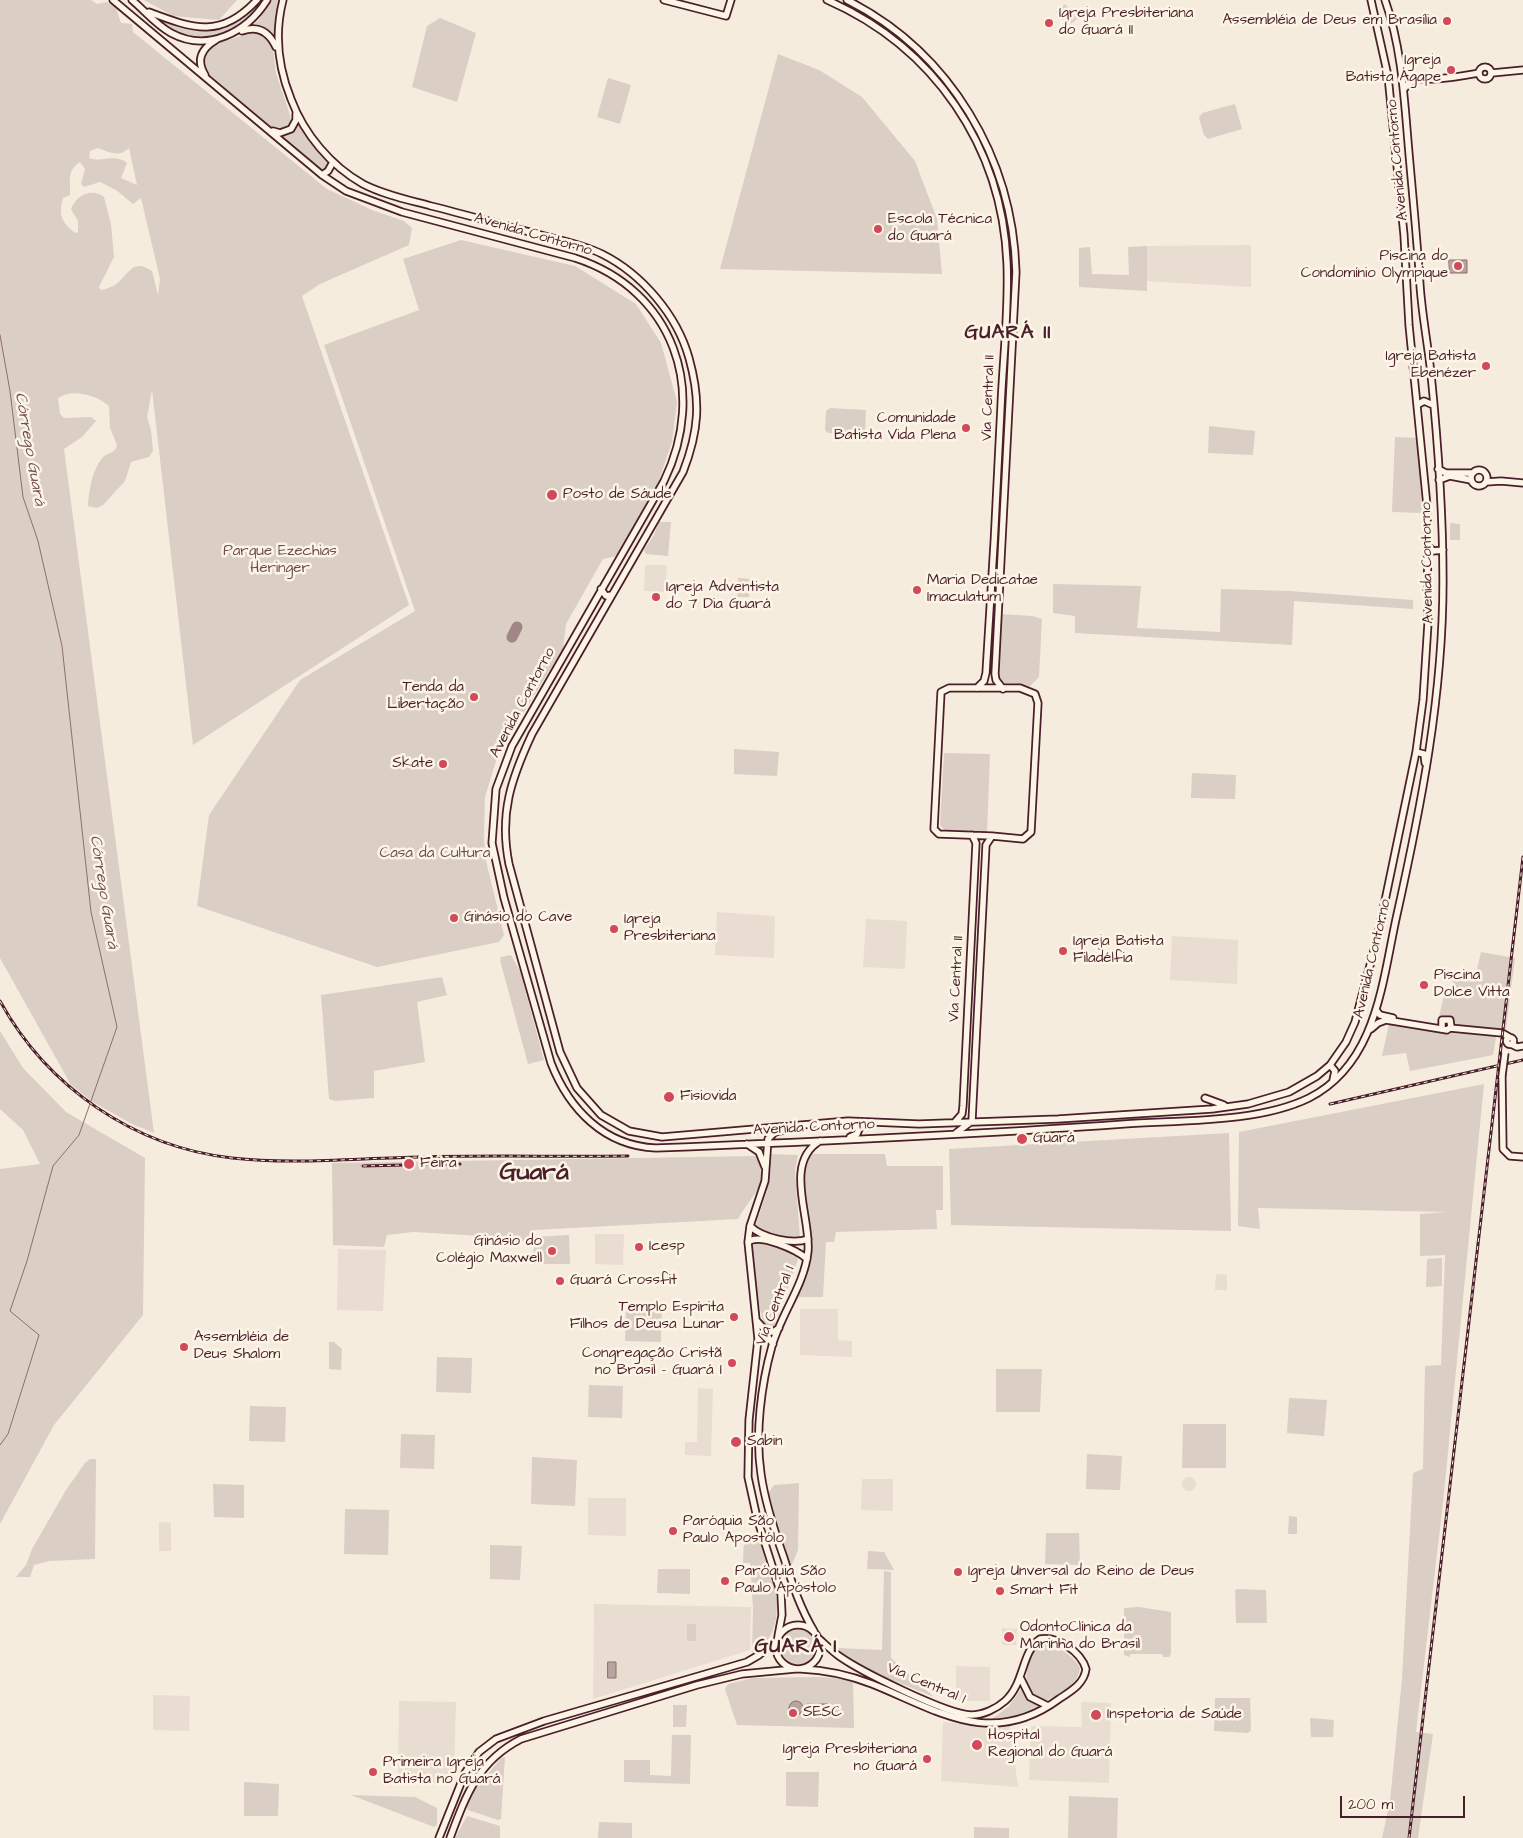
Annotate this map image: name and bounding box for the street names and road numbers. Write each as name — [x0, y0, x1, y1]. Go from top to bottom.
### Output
street label: Avenida Contorno — [1384, 99, 1412, 221]
street label: Avenida Contorno — [472, 210, 594, 260]
street label: Via Central II — [978, 354, 1000, 442]
street label: Avenida Contorno — [1418, 502, 1438, 624]
street label: Avenida Contorno — [486, 645, 560, 761]
street label: Avenida Contorno — [1351, 898, 1395, 1020]
street label: Via Central II — [946, 935, 968, 1023]
street label: Avenida Contorno — [753, 1116, 875, 1140]
street label: Via Central 1 — [753, 1264, 799, 1348]
street label: Via Central 1 — [884, 1659, 968, 1709]

